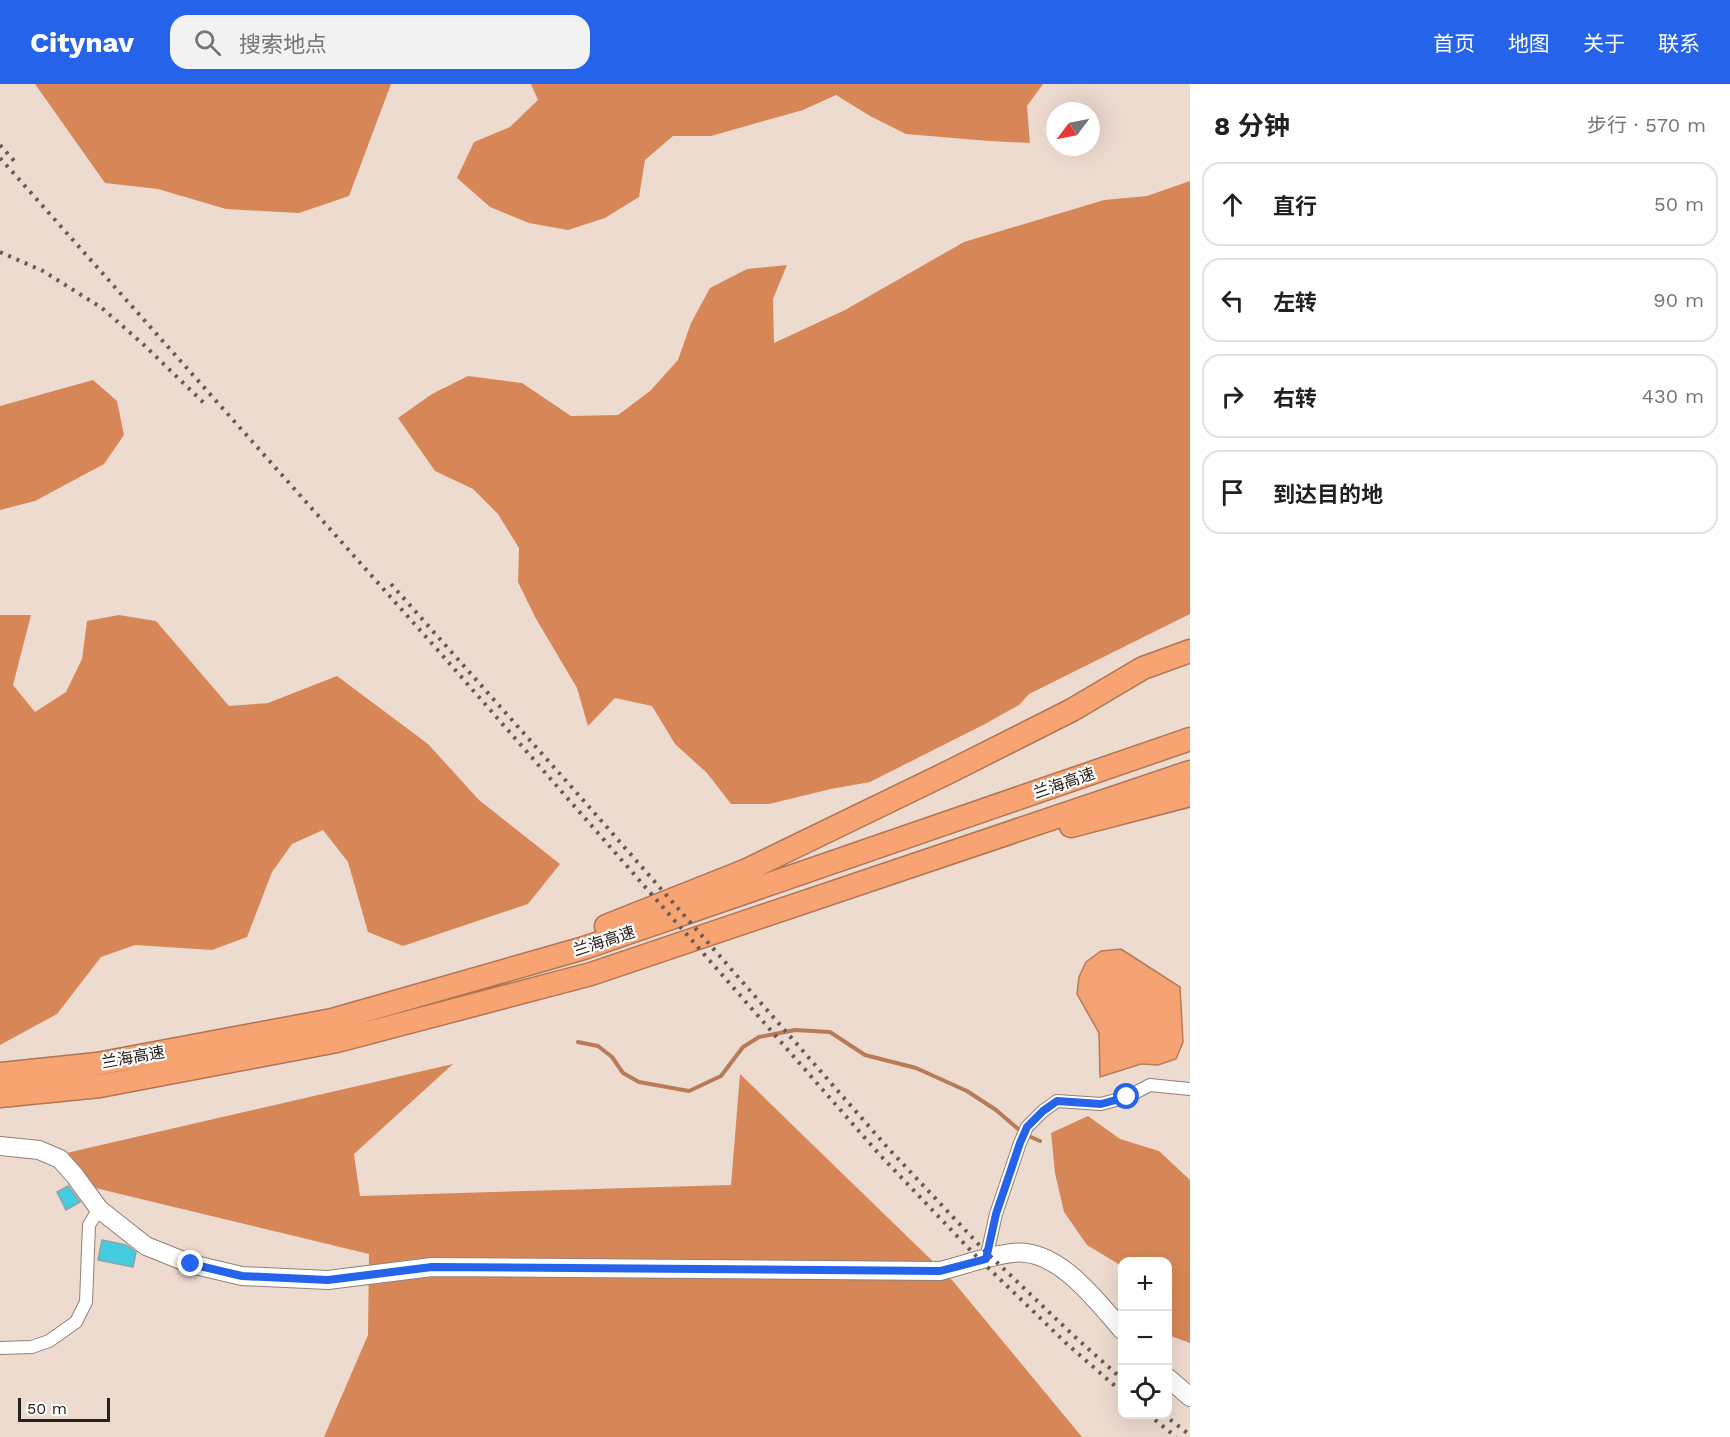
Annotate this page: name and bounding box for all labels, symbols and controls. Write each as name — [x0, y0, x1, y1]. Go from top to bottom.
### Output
search box — [170, 15, 590, 69]
text: Citynav — [30, 26, 134, 59]
icon: search — [191, 26, 224, 59]
text: 首页 — [1433, 31, 1475, 56]
text: 地图 — [1508, 31, 1550, 56]
text: 关于 — [1583, 31, 1625, 56]
text: 联系 — [1658, 31, 1700, 56]
text: 搜索地点 — [239, 32, 327, 57]
north arrow — [1046, 102, 1100, 156]
text: 8 分钟 — [1214, 111, 1290, 141]
text: 步行 · 570 m — [1587, 113, 1706, 137]
icon: ahead — [1216, 188, 1249, 221]
text: 50 m — [1654, 192, 1704, 216]
text: 直行 — [1273, 194, 1317, 219]
icon: left — [1216, 284, 1249, 317]
text: 90 m — [1653, 288, 1704, 312]
text: 左转 — [1273, 290, 1317, 315]
icon: right — [1216, 380, 1249, 413]
text: 430 m — [1642, 384, 1704, 408]
text: 右转 — [1273, 386, 1317, 411]
icon: arrive — [1216, 476, 1249, 509]
text: 到达目的地 — [1273, 482, 1383, 507]
street label: 兰海高速 — [1031, 764, 1097, 802]
street label: 兰海高速 — [571, 922, 637, 960]
street label: 兰海高速 — [100, 1042, 166, 1072]
route start — [1113, 1083, 1139, 1109]
route end — [177, 1250, 203, 1276]
map controls — [1118, 1257, 1172, 1419]
button: + — [1118, 1257, 1172, 1311]
button: − — [1118, 1311, 1172, 1365]
button: locate — [1118, 1365, 1172, 1419]
scale bar — [18, 1395, 110, 1422]
text: 50 m — [27, 1399, 67, 1418]

